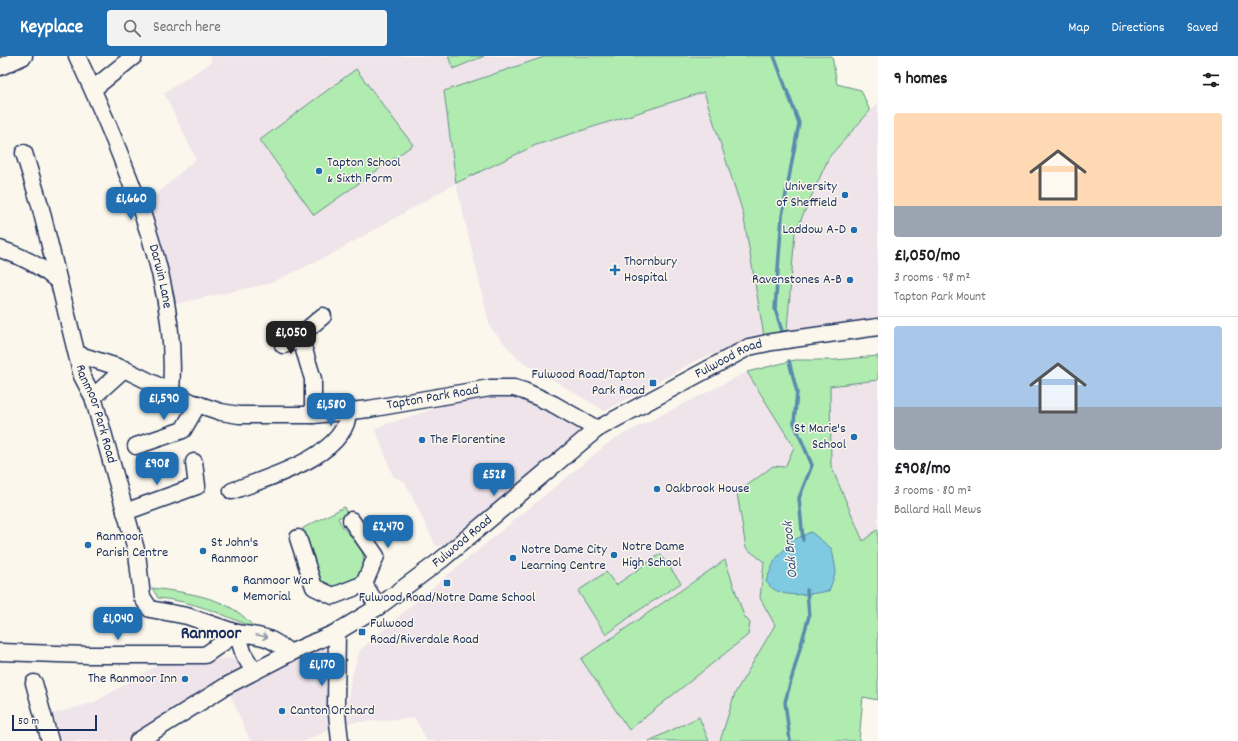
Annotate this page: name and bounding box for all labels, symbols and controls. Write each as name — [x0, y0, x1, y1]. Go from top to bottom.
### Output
search box — [107, 10, 387, 46]
text: Keyplace — [20, 15, 83, 42]
icon: search — [121, 17, 143, 39]
text: Search here — [153, 17, 221, 39]
text: Map — [1068, 18, 1090, 38]
text: Directions — [1112, 18, 1165, 38]
text: Saved — [1187, 18, 1218, 38]
text: 9 homes — [894, 68, 947, 92]
icon: filters — [1200, 69, 1222, 91]
icon: home — [1022, 139, 1094, 211]
place label: Tapton School & Sixth Form — [327, 153, 401, 189]
marker: Tapton School & Sixth Form — [314, 166, 324, 176]
place label: University of Sheffield — [776, 177, 837, 213]
pin: £1,660 — [98, 187, 164, 221]
text: £1,660 — [115, 190, 147, 209]
marker: University of Sheffield — [840, 190, 850, 200]
place label: Laddow A-D — [782, 220, 846, 240]
marker: Laddow A-D — [849, 225, 859, 235]
street label: Darwin Lane — [143, 242, 177, 310]
text: £1,050/mo — [894, 245, 960, 269]
place label: Thornbury Hospital — [624, 252, 677, 288]
marker: Thornbury Hospital — [609, 264, 621, 276]
text: 3 rooms · 98 m² — [894, 269, 970, 288]
place label: Ravenstones A-B — [752, 270, 842, 290]
marker: Ravenstones A-B — [845, 275, 855, 285]
text: Tapton Park Mount — [894, 288, 986, 307]
pin: £1,050 — [258, 321, 324, 355]
text: £1,050 — [275, 324, 307, 343]
street label: Fulwood Road — [692, 334, 764, 384]
icon: home — [1022, 352, 1094, 424]
street label: Ranmoor Park Road — [70, 363, 121, 466]
place label: Fulwood Road/Tapton Park Road — [531, 365, 645, 401]
marker: Fulwood Road/Tapton Park Road — [648, 378, 658, 388]
street label: Tapton Park Road — [385, 380, 480, 416]
pin: £1,590 — [131, 387, 197, 421]
text: £1,590 — [149, 390, 179, 409]
pin: £1,580 — [298, 393, 364, 427]
text: £1,580 — [316, 396, 346, 415]
place label: St Marie's School — [794, 419, 847, 455]
place label: The Florentine — [430, 430, 505, 450]
marker: St Marie's School — [849, 432, 859, 442]
marker: The Florentine — [417, 435, 427, 445]
pin: £908 — [133, 452, 181, 486]
text: £908 — [145, 455, 169, 474]
text: £908/mo — [894, 458, 950, 482]
pin: £528 — [470, 463, 518, 497]
text: £528 — [482, 466, 506, 485]
place label: Oakbrook House — [665, 479, 750, 499]
text: 3 rooms · 80 m² — [894, 482, 971, 501]
marker: Oakbrook House — [652, 484, 662, 494]
text: Ballard Hall Mews — [894, 501, 982, 520]
street label: Fulwood Road — [428, 511, 497, 573]
pin: £2,470 — [355, 515, 421, 549]
text: £2,470 — [372, 518, 404, 537]
water label: Oak Brook — [777, 519, 804, 580]
place label: Ranmoor Parish Centre — [96, 527, 168, 563]
place label: St John's Ranmoor — [211, 533, 259, 569]
place label: Notre Dame High School — [622, 537, 684, 573]
marker: Ranmoor Parish Centre — [83, 540, 93, 550]
place label: Notre Dame City Learning Centre — [521, 540, 607, 576]
marker: St John's Ranmoor — [198, 546, 208, 556]
marker: Notre Dame High School — [609, 550, 619, 560]
marker: Notre Dame City Learning Centre — [508, 553, 518, 563]
place label: Ranmoor War Memorial — [243, 571, 314, 607]
marker: Fulwood Road/Notre Dame School — [442, 578, 452, 588]
marker: Ranmoor War Memorial — [230, 584, 240, 594]
place label: Fulwood Road/Notre Dame School — [359, 588, 536, 608]
pin: £1,040 — [85, 607, 151, 641]
text: £1,040 — [102, 610, 134, 629]
place label: Fulwood Road/Riverdale Road — [370, 614, 479, 650]
district label: Ranmoor — [181, 622, 242, 647]
marker: Fulwood Road/Riverdale Road — [357, 627, 367, 637]
one-way arrow — [255, 633, 268, 641]
pin: £1,170 — [289, 653, 355, 687]
text: £1,170 — [309, 656, 335, 675]
place label: The Ranmoor Inn — [88, 669, 177, 689]
marker: The Ranmoor Inn — [180, 674, 190, 684]
place label: Canton Orchard — [290, 701, 375, 721]
marker: Canton Orchard — [277, 706, 287, 716]
scale bar — [12, 713, 97, 732]
text: 50 m — [18, 714, 39, 730]

